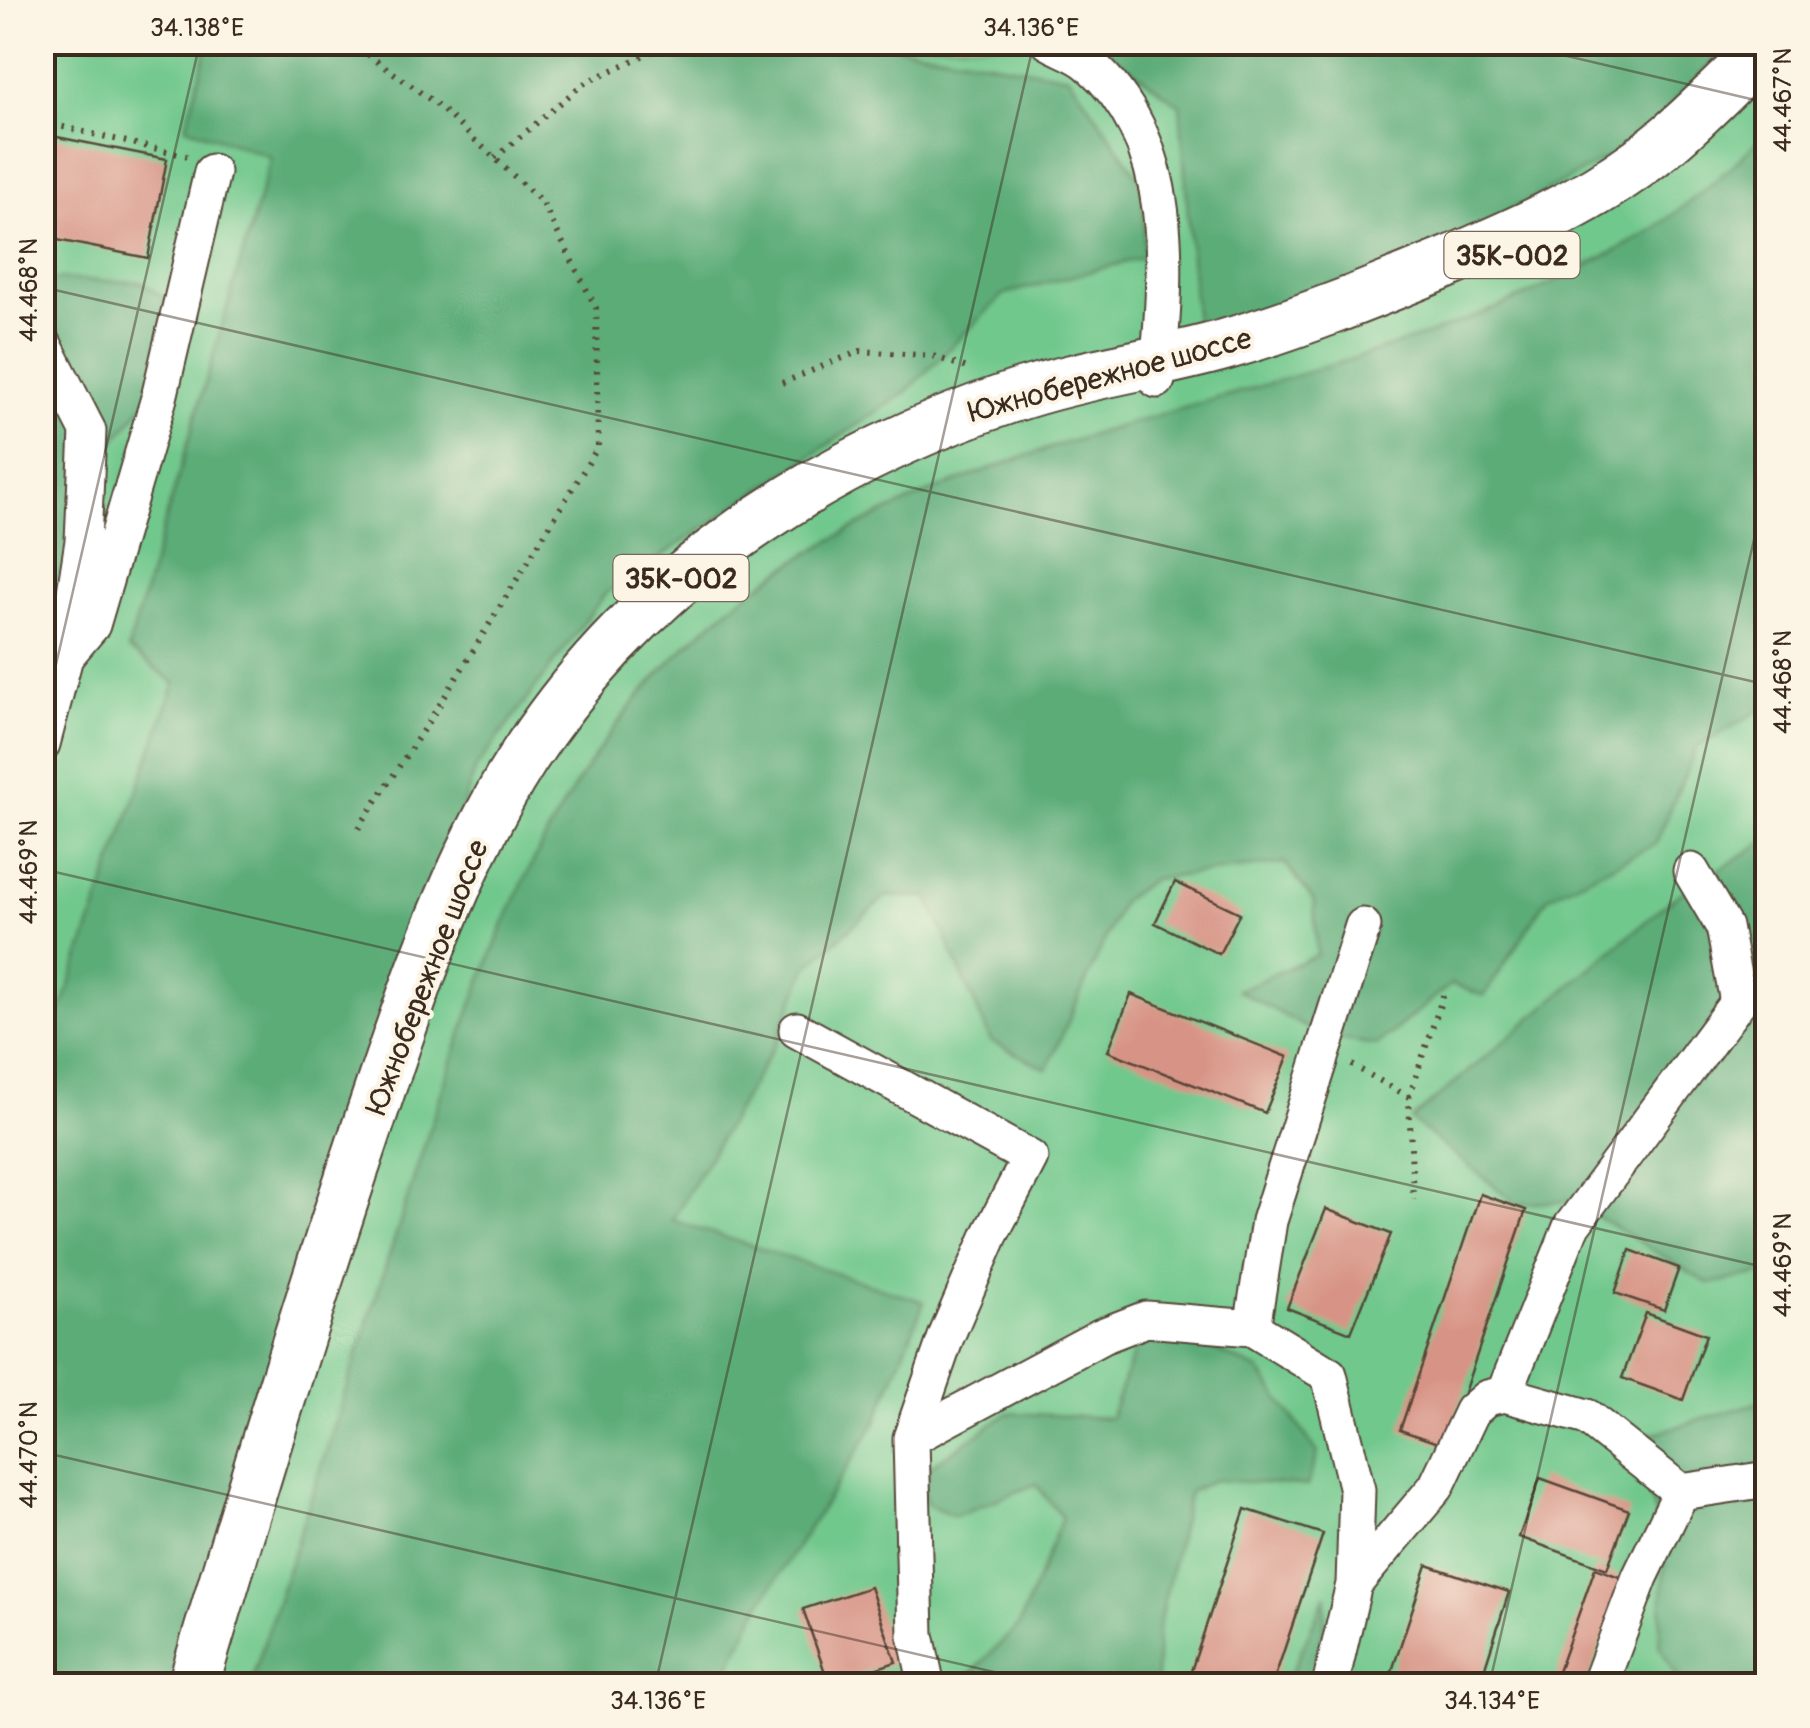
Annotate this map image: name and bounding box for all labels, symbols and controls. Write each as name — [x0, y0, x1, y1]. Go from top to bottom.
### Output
text: 34.138°E — [150, 13, 244, 44]
text: 34.136°E — [983, 13, 1079, 44]
text: 44.467°N — [1768, 48, 1799, 152]
road number: 35К-002 — [1444, 232, 1580, 278]
text: 44.468°N — [14, 238, 45, 342]
street label: Южнобережное шоссе — [965, 320, 1256, 431]
road number: 35К-002 — [614, 555, 748, 601]
text: 44.468°N — [1768, 630, 1799, 734]
text: 44.469°N — [14, 820, 45, 924]
street label: Южнобережное шоссе — [358, 834, 497, 1120]
text: 44.469°N — [1768, 1213, 1799, 1317]
text: 44.470°N — [14, 1401, 45, 1509]
text: 34.136°E — [610, 1686, 706, 1717]
text: 34.134°E — [1444, 1686, 1540, 1717]

